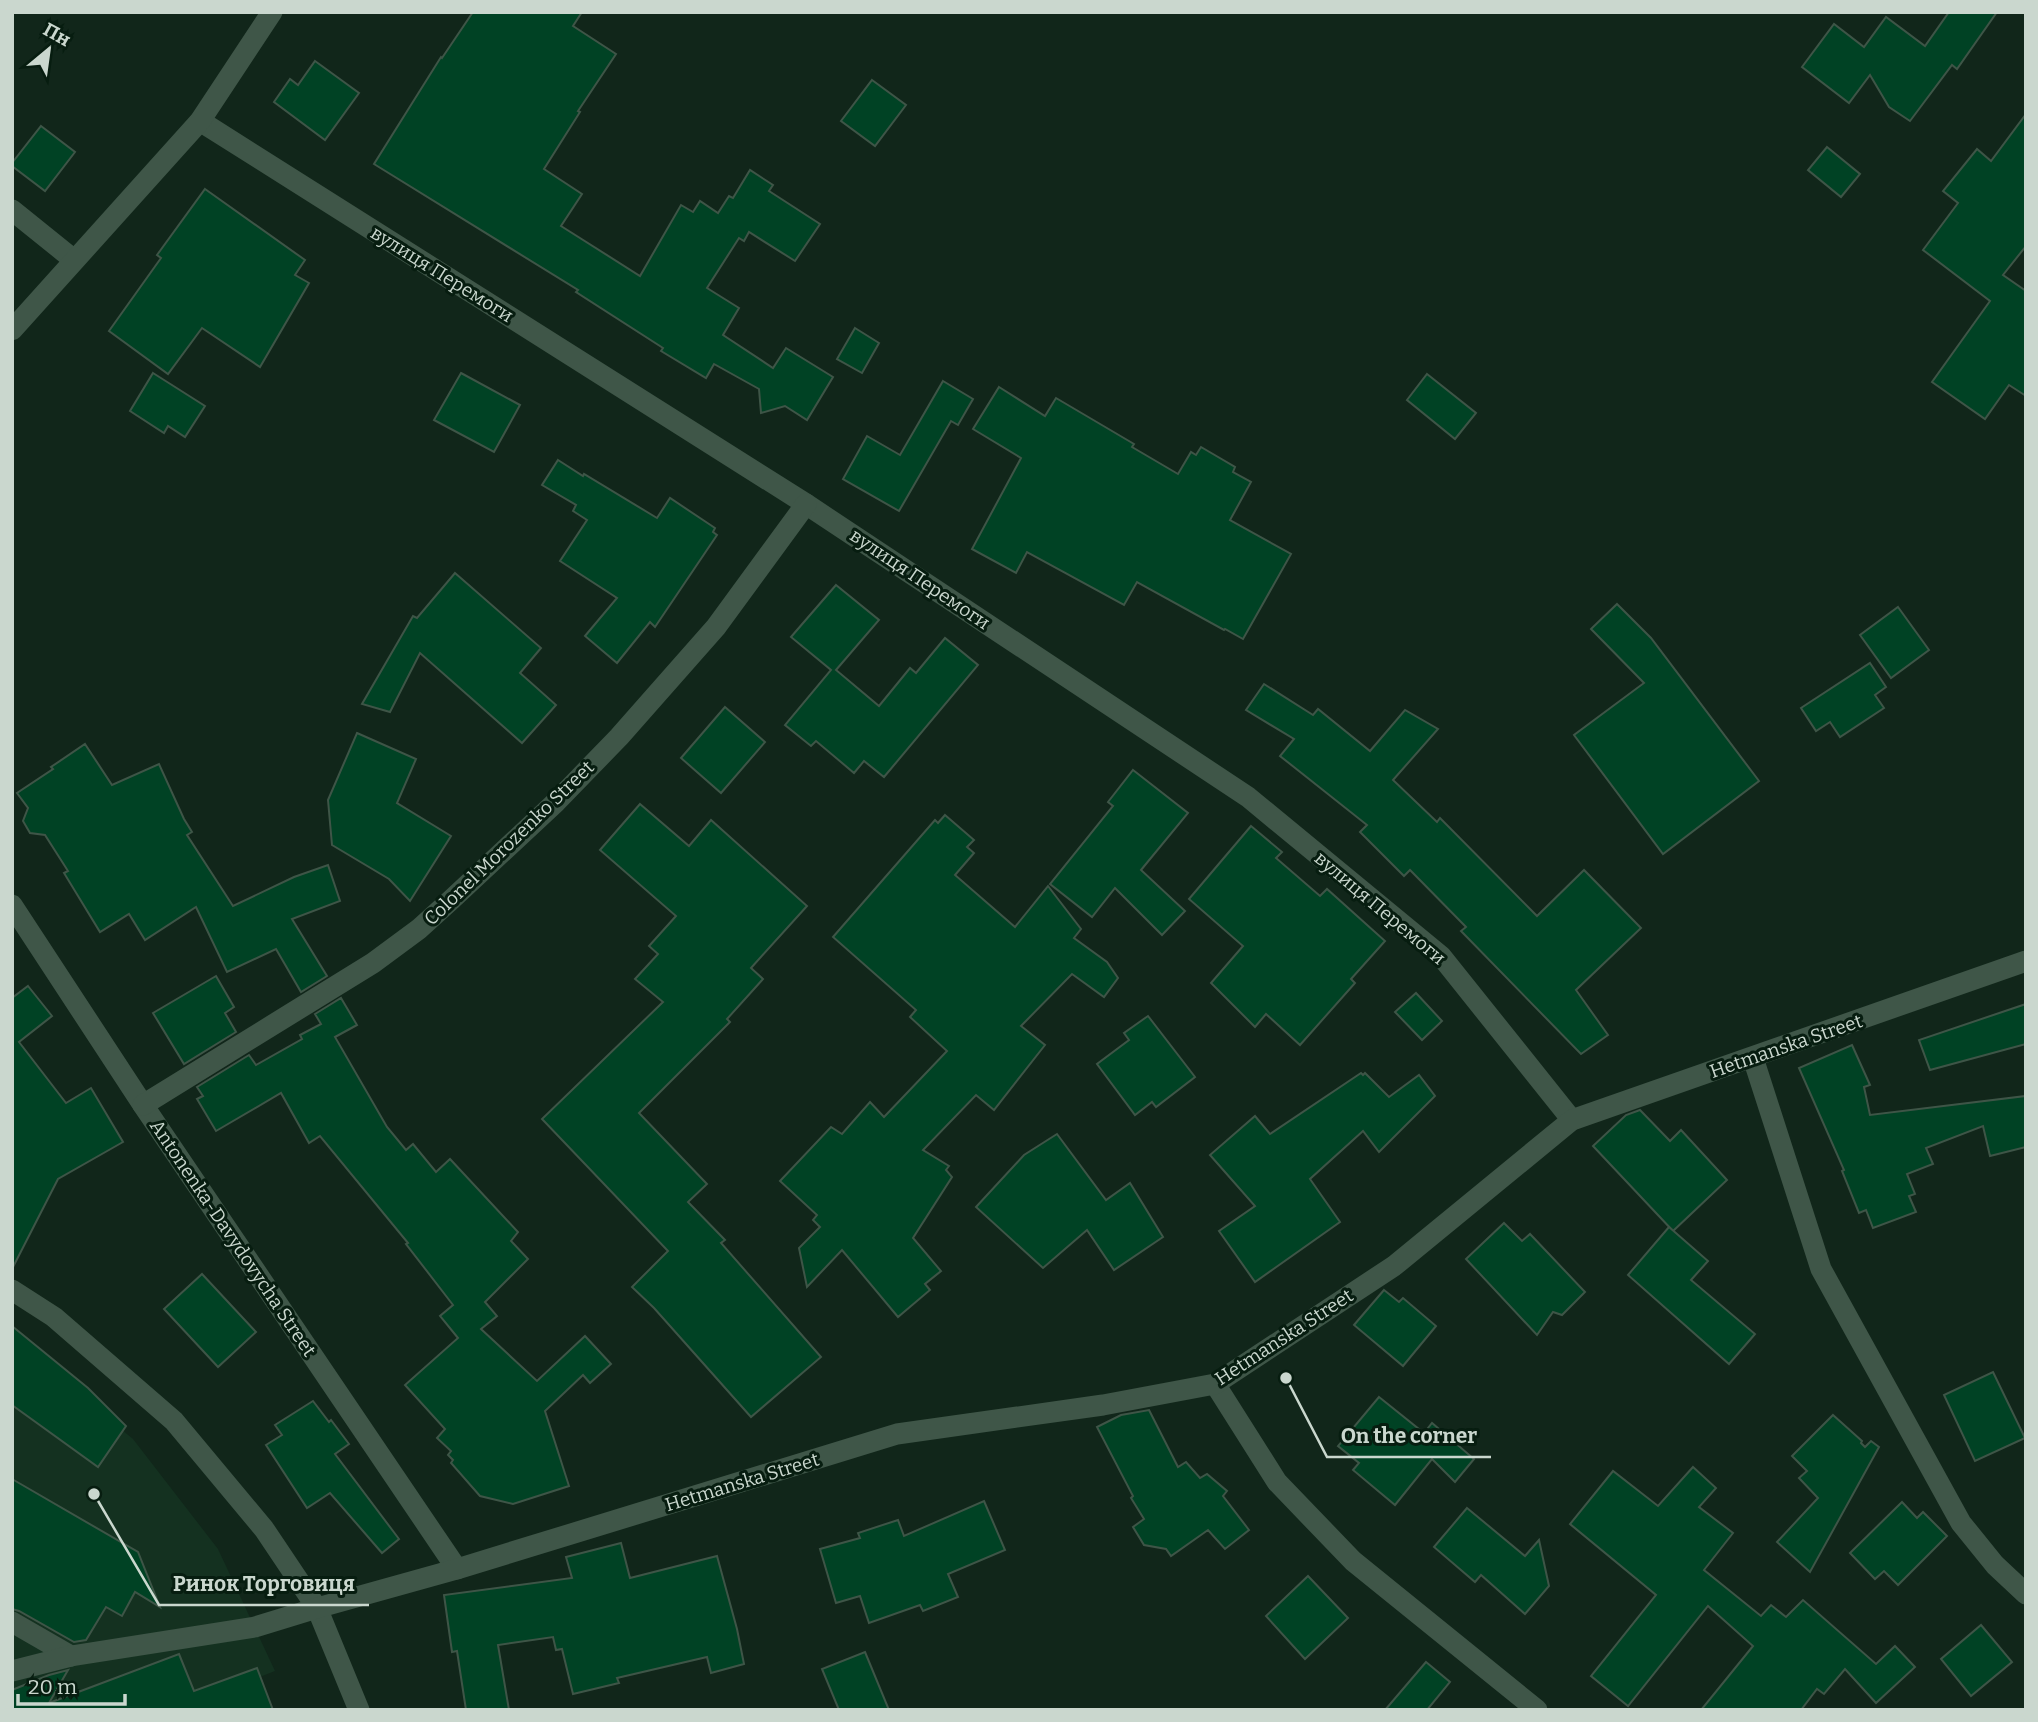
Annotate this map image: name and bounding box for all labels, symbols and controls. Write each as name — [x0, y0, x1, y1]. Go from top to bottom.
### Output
north arrow — [14, 14, 84, 84]
text: Пн — [39, 18, 75, 51]
street label: вулиця Перемоги — [366, 221, 518, 327]
street label: вулиця Перемоги — [846, 524, 994, 634]
street label: Colonel Morozenko Street — [419, 756, 599, 930]
street label: вулиця Перемоги — [1310, 847, 1450, 969]
street label: Hetmanska Street — [1707, 1009, 1865, 1083]
street label: Antonenka-Davydovycha Street — [145, 1115, 321, 1361]
street label: Hetmanska Street — [1211, 1284, 1357, 1390]
callout: On the corner — [1327, 1415, 1491, 1457]
text: On the corner — [1341, 1423, 1477, 1449]
street label: Hetmanska Street — [662, 1448, 822, 1516]
callout: Ринок Торговиця — [159, 1563, 369, 1605]
text: Ринок Торговиця — [173, 1571, 355, 1597]
scale bar — [18, 1662, 124, 1706]
text: 20 m — [28, 1674, 77, 1700]

